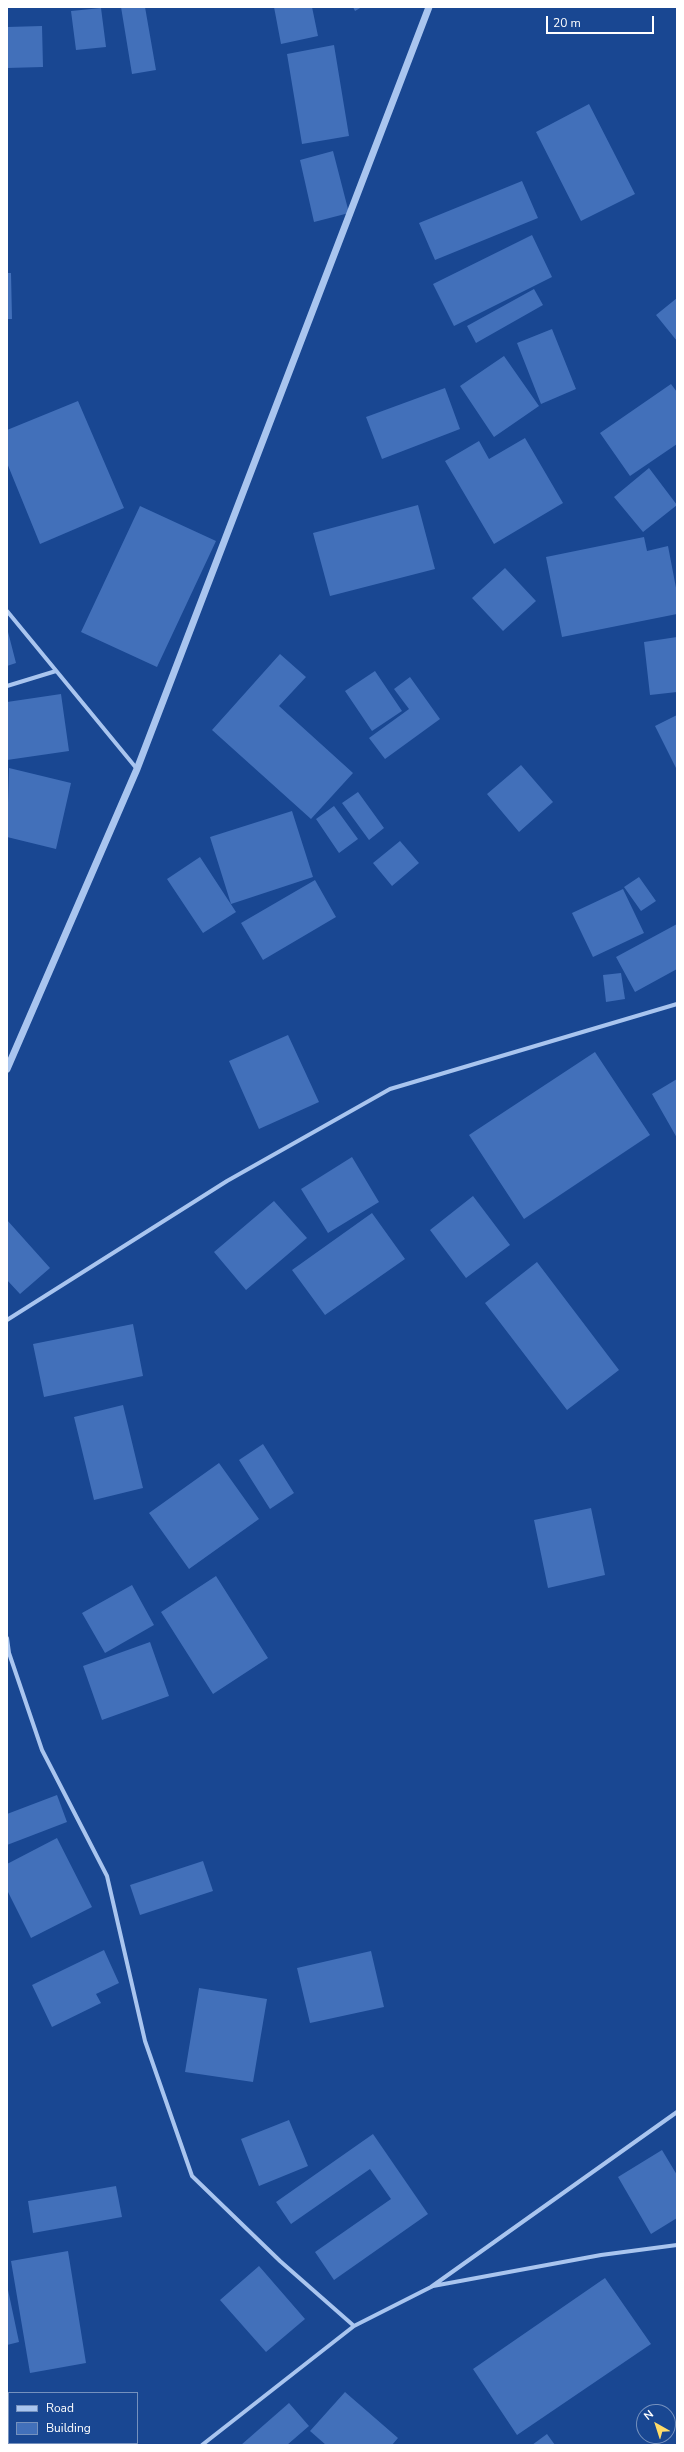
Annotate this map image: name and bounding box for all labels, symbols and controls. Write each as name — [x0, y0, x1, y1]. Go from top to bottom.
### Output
scale bar — [548, 8, 656, 34]
text: 20 m — [553, 15, 581, 31]
legend — [8, 2392, 138, 2444]
text: Road — [46, 2400, 74, 2416]
north arrow — [636, 2404, 676, 2444]
text: N — [641, 2407, 657, 2423]
text: Building — [46, 2420, 91, 2436]

